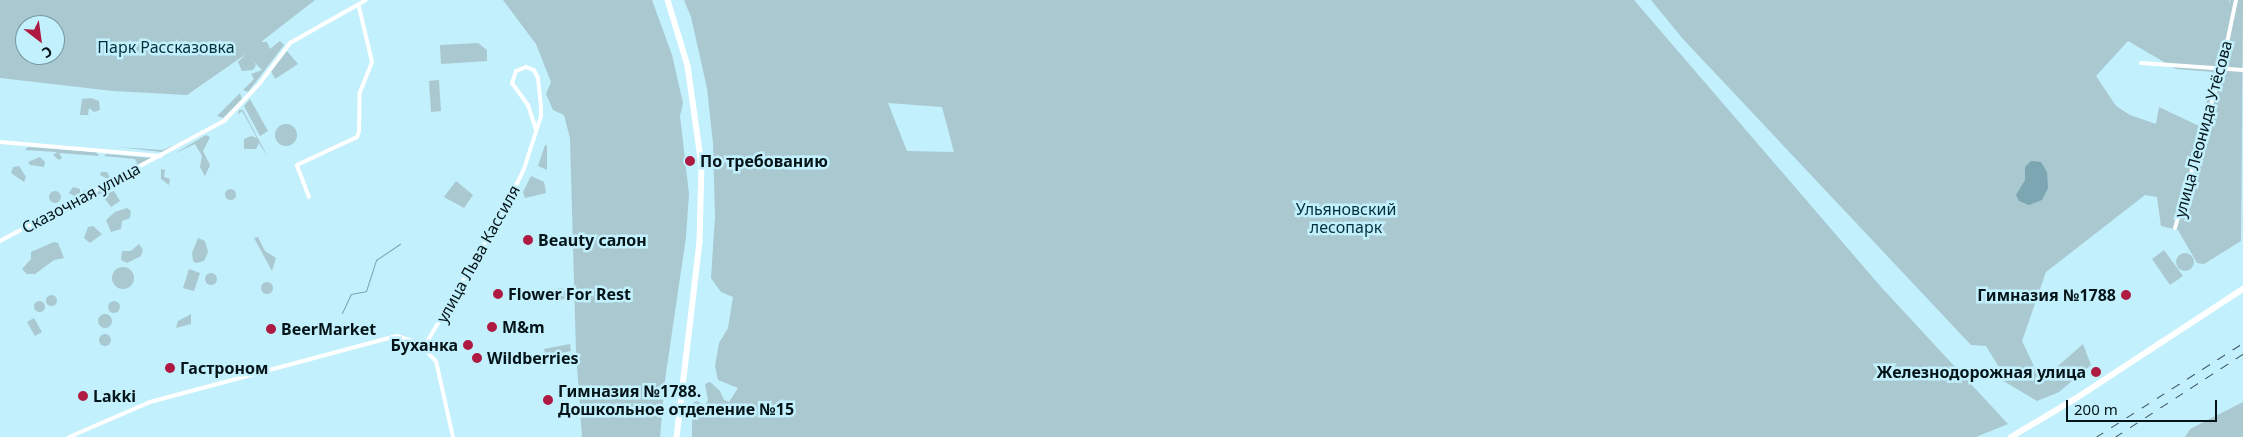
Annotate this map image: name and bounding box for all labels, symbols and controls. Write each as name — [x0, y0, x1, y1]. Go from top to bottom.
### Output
north arrow — [15, 15, 65, 65]
park label: Парк Рассказовка — [97, 37, 235, 57]
street label: улица Леонида Утёсова — [2170, 38, 2236, 220]
text: С — [39, 42, 56, 63]
place label: По требованию — [700, 151, 828, 171]
marker: По требованию — [684, 155, 696, 167]
street label: Сказочная улица — [19, 159, 143, 237]
street label: улица Льва Кассиля — [432, 182, 524, 326]
park label: Ульяновский лесопарк — [1296, 199, 1396, 237]
place label: Beauty салон — [538, 230, 647, 250]
marker: Beauty салон — [522, 234, 534, 246]
place label: Flower For Rest — [508, 284, 631, 304]
place label: Гимназия №1788 — [1977, 285, 2116, 305]
marker: Flower For Rest — [492, 288, 504, 300]
marker: Гимназия №1788 — [2120, 289, 2132, 301]
place label: M&m — [502, 317, 545, 337]
place label: BeerMarket — [281, 319, 376, 339]
marker: M&m — [486, 321, 498, 333]
marker: BeerMarket — [265, 323, 277, 335]
place label: Буханка — [391, 335, 458, 355]
marker: Буханка — [462, 339, 474, 351]
place label: Wildberries — [487, 348, 578, 368]
marker: Wildberries — [471, 352, 483, 364]
place label: Гастроном — [180, 358, 268, 378]
marker: Гастроном — [164, 362, 176, 374]
place label: Железнодорожная улица — [1877, 362, 2086, 382]
marker: Железнодорожная улица — [2090, 366, 2102, 378]
place label: Гимназия №1788. Дошкольное отделение №15 — [558, 381, 794, 419]
place label: Lakki — [93, 386, 136, 406]
marker: Lakki — [77, 390, 89, 402]
scale bar — [2068, 390, 2219, 422]
marker: Гимназия №1788. Дошкольное отделение №15 — [542, 394, 554, 406]
text: 200 m — [2074, 399, 2118, 419]

